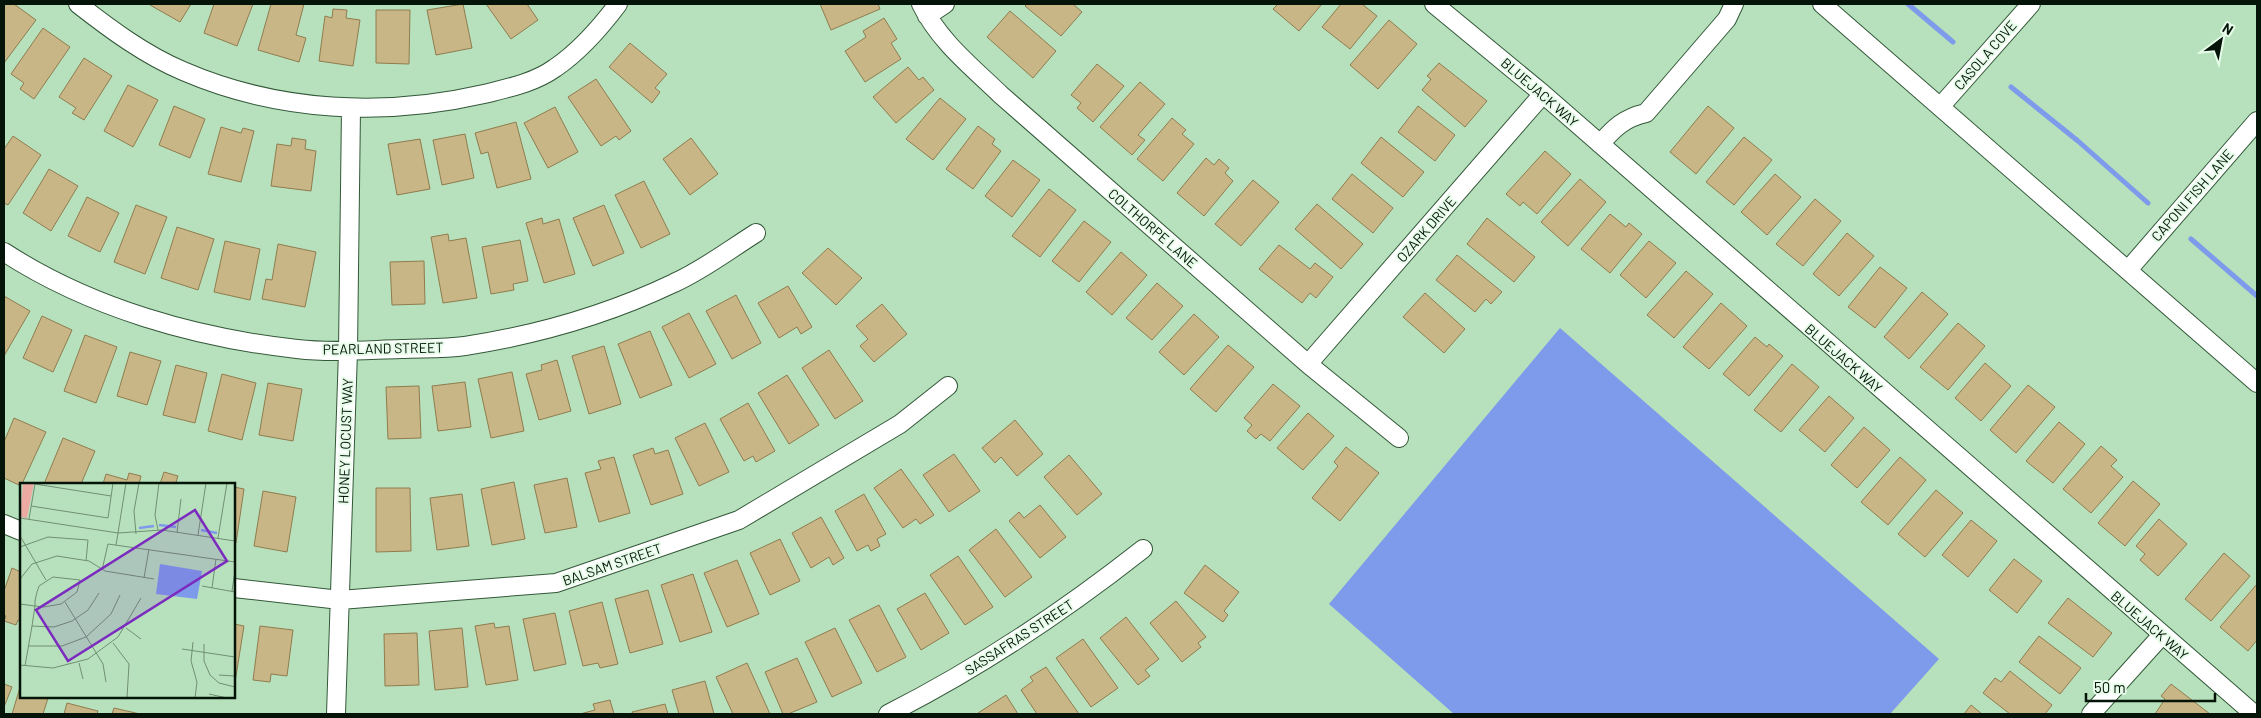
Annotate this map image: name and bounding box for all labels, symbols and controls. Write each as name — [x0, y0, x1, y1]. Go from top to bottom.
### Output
north arrow — [2196, 15, 2246, 65]
street label: CASOLA COVE — [1950, 17, 2020, 93]
text: N — [2220, 19, 2237, 38]
street label: BLUEJACK WAY — [1498, 54, 1582, 130]
street label: CAPONI FISH LANE — [2147, 146, 2237, 244]
street label: COLTHORPE LANE — [1105, 185, 1201, 271]
street label: OZARK DRIVE — [1393, 192, 1459, 266]
street label: BLUEJACK WAY — [1802, 320, 1886, 396]
street label: PEARLAND STREET — [322, 338, 444, 358]
street label: HONEY LOCUST WAY — [334, 378, 356, 504]
inset map — [20, 483, 235, 698]
street label: BALSAM STREET — [560, 539, 664, 589]
street label: BLUEJACK WAY — [2108, 587, 2192, 663]
street label: SASSAFRAS STREET — [961, 595, 1077, 679]
scale bar — [2086, 670, 2215, 702]
text: 50 m — [2094, 678, 2126, 696]

